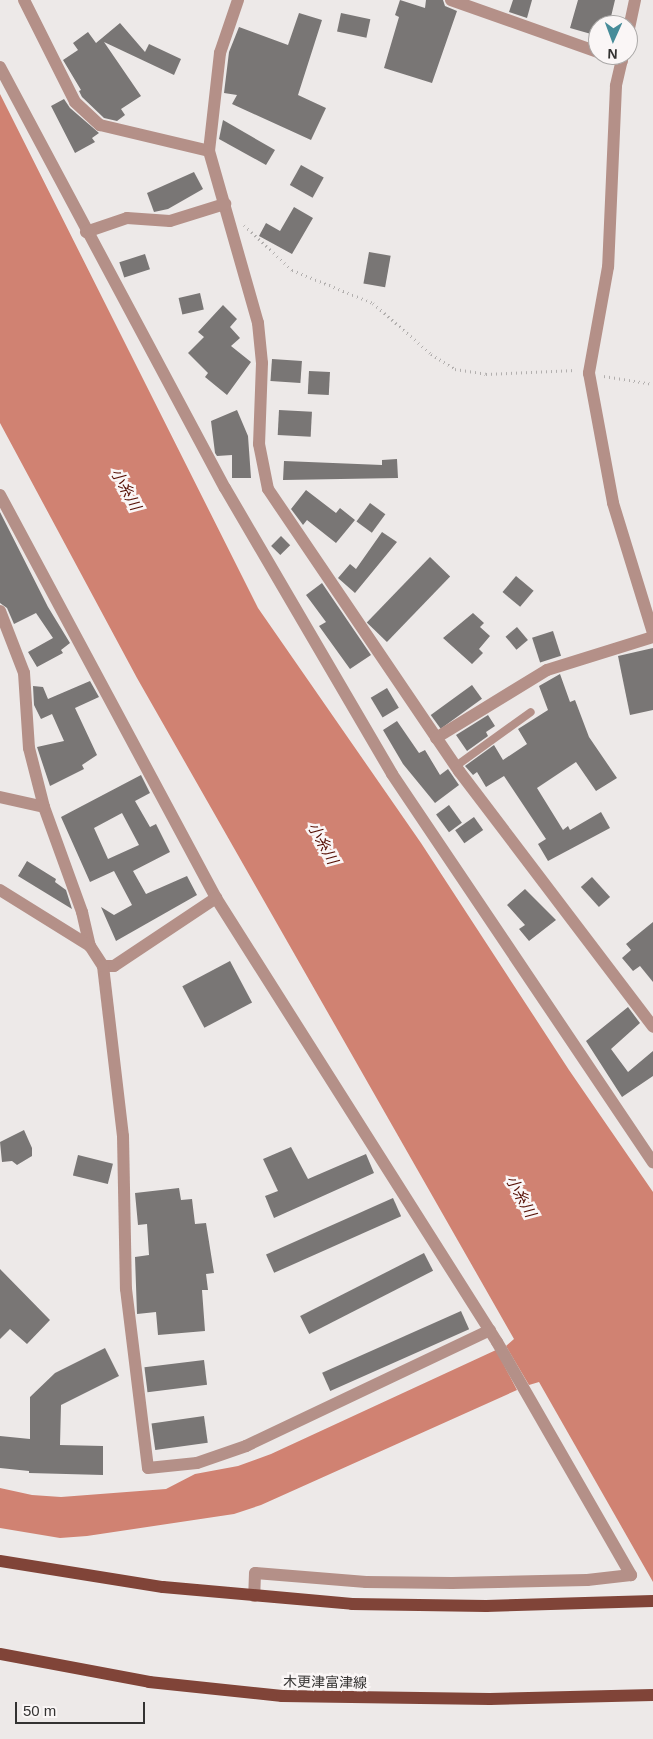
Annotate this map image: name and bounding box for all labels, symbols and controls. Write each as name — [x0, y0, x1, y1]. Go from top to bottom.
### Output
north arrow — [588, 15, 638, 65]
text: N — [607, 46, 618, 62]
water label: 小糸川 — [107, 465, 145, 513]
water label: 小糸川 — [304, 819, 342, 867]
water label: 小糸川 — [502, 1172, 540, 1220]
street label: 木更津富津線 — [283, 1673, 367, 1691]
scale bar — [18, 1692, 148, 1724]
text: 50 m — [23, 1702, 56, 1719]

